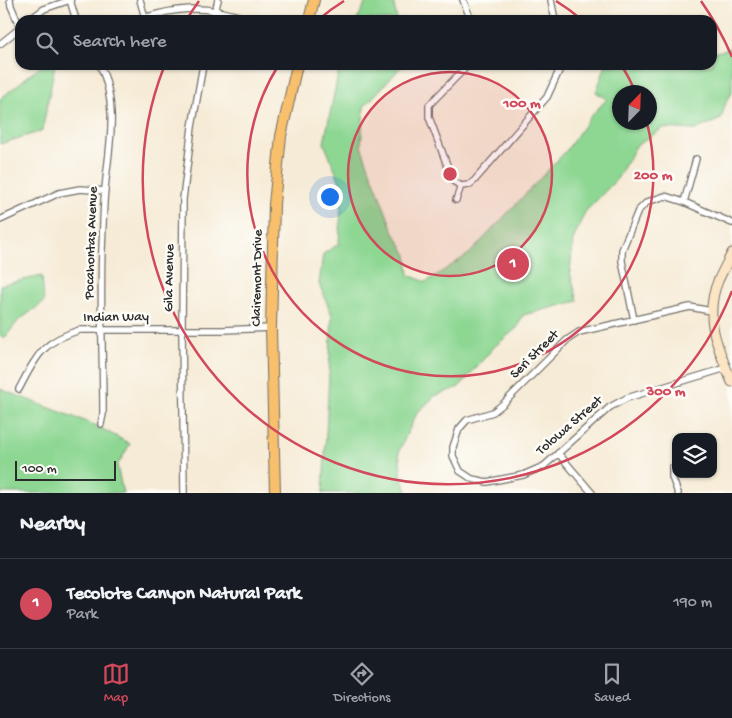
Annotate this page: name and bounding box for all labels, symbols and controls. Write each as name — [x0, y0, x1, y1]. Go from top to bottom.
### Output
search box — [15, 15, 717, 70]
icon: search — [33, 29, 61, 57]
text: Search here — [73, 31, 167, 54]
north arrow — [612, 85, 657, 130]
text: 100 m — [502, 95, 541, 113]
centre of rings — [441, 165, 459, 183]
text: 200 m — [634, 167, 673, 185]
your location — [317, 184, 343, 210]
street label: Pocahontas Avenue — [81, 185, 102, 301]
street label: Clairemont Drive — [249, 229, 267, 327]
street label: Gila Avenue — [161, 243, 179, 312]
pin: 1 — [497, 245, 529, 283]
street label: Indian Way — [83, 309, 149, 327]
street label: Seri Street — [507, 326, 564, 383]
text: 300 m — [645, 383, 686, 401]
street label: Tolowa Street — [533, 392, 608, 460]
map controls — [672, 433, 717, 478]
button: layers — [672, 433, 717, 478]
scale bar — [15, 458, 116, 481]
text: 100 m — [22, 461, 57, 478]
text: Nearby — [20, 513, 85, 538]
text: Tecolote Canyon Natural Park — [67, 583, 301, 606]
text: 1 — [33, 594, 39, 613]
text: 190 m — [673, 594, 712, 613]
text: Park — [67, 606, 98, 625]
tab: Map — [102, 660, 130, 707]
tab: Directions — [334, 660, 391, 707]
tab: Saved — [594, 660, 630, 707]

